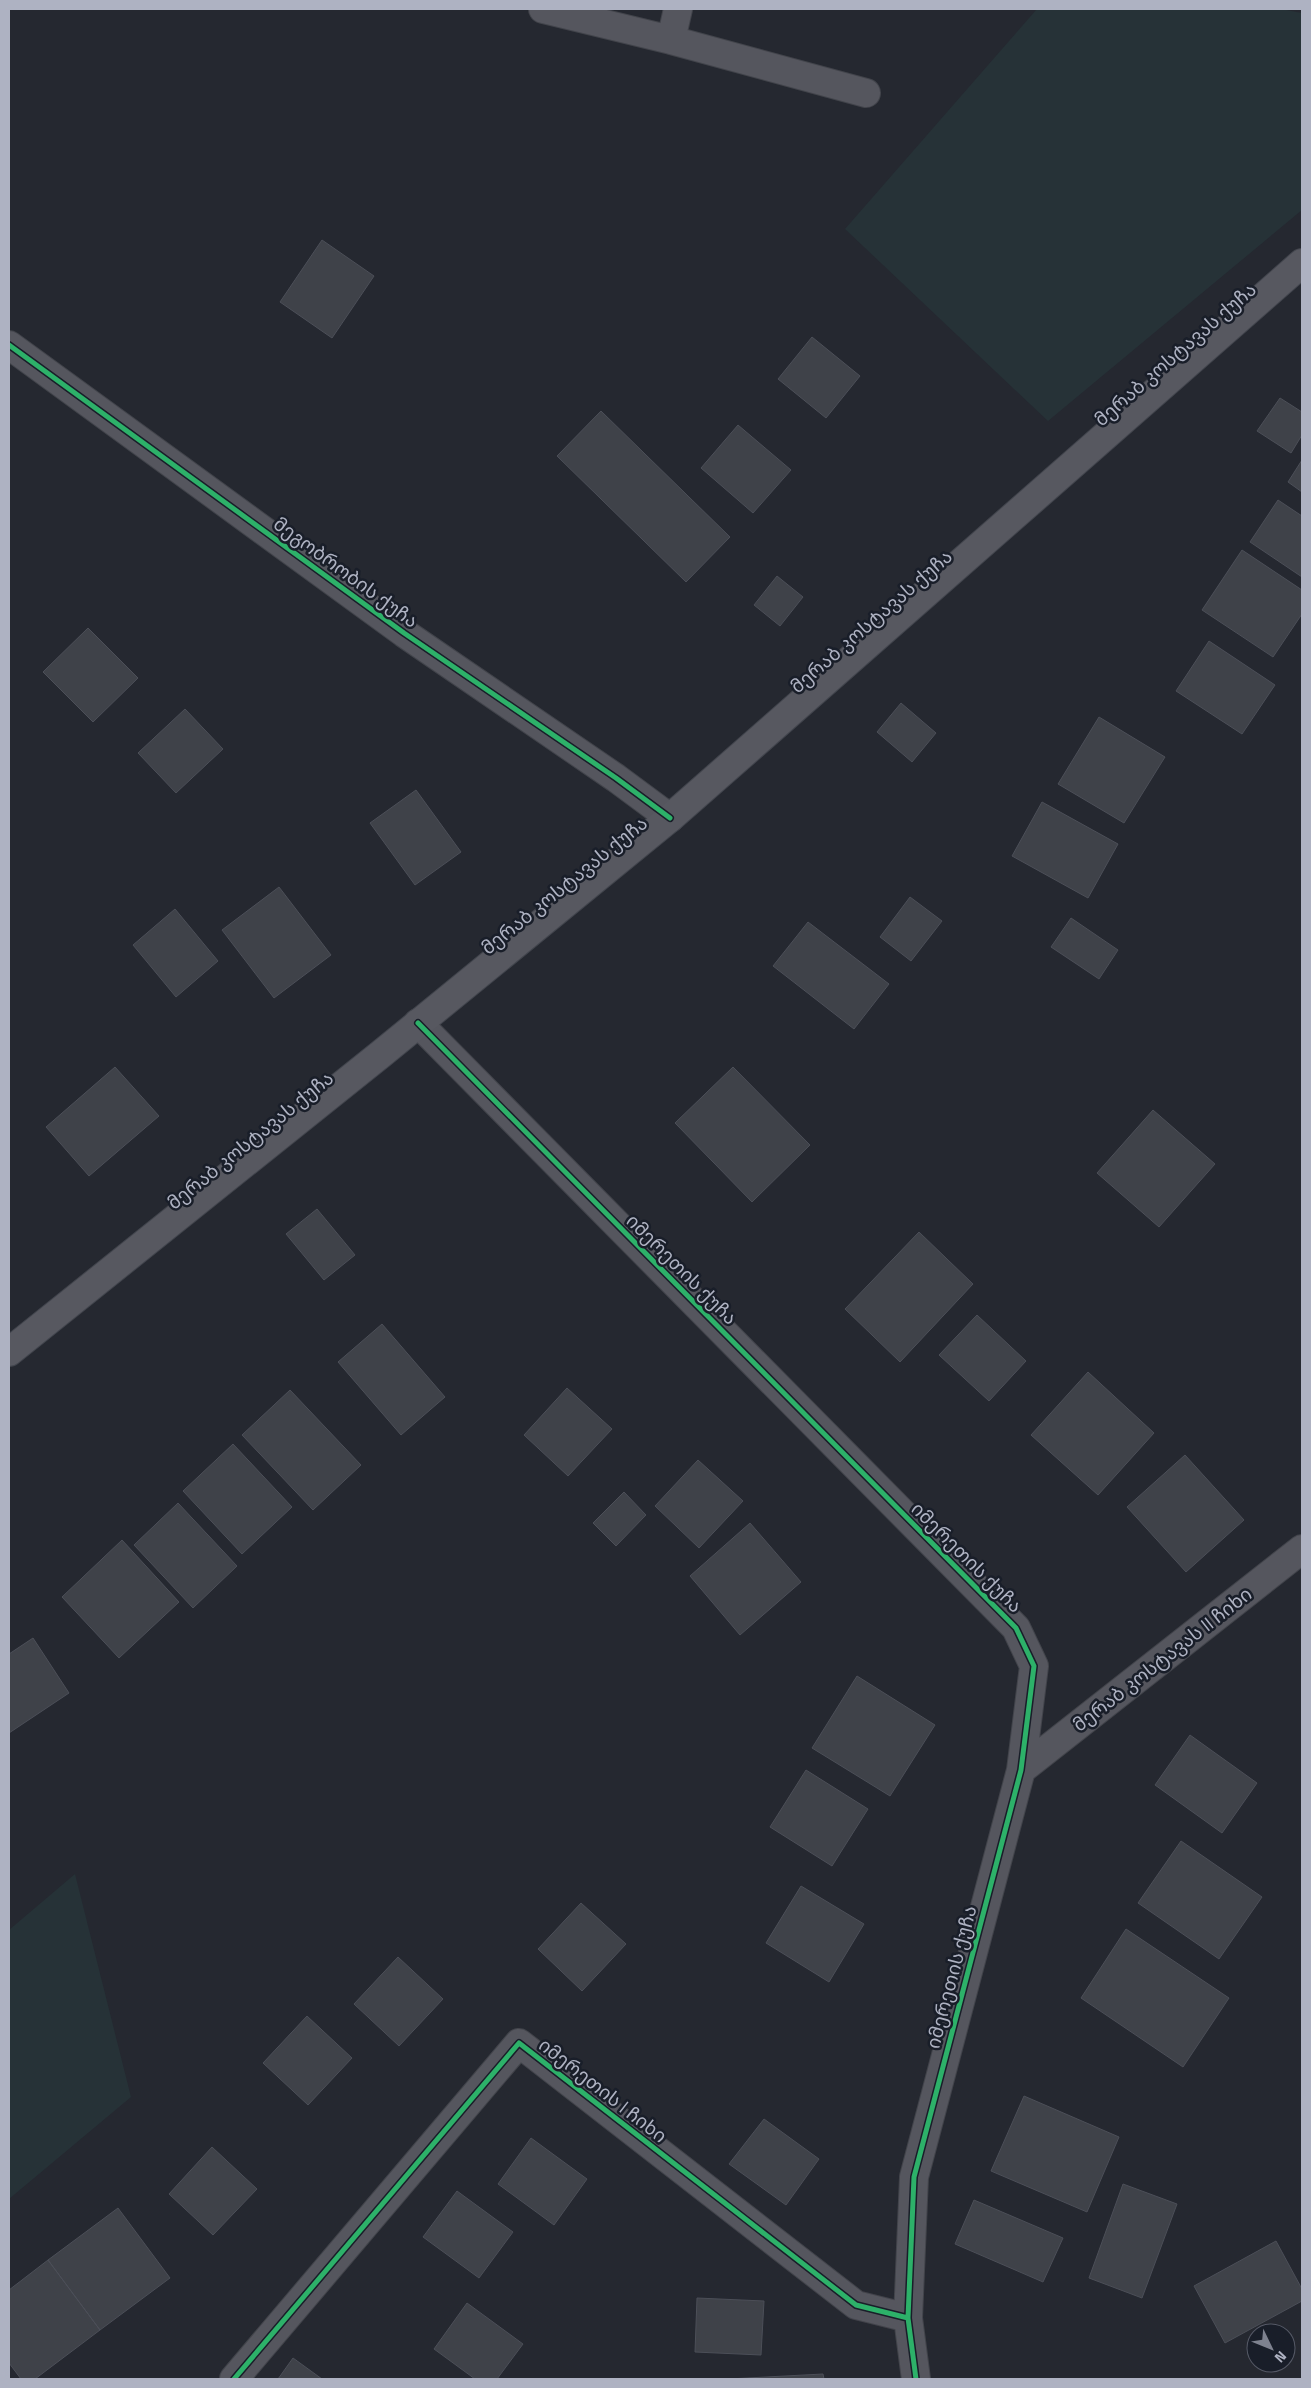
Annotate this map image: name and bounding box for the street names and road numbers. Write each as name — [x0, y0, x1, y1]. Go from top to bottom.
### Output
street label: მერაბ კოსტავას ქუჩა — [1087, 275, 1262, 432]
street label: მეგობრობის ქუჩა — [268, 509, 425, 634]
street label: მერაბ კოსტავას ქუჩა — [783, 542, 958, 699]
street label: მერაბ კოსტავას ქუჩა — [474, 808, 653, 961]
street label: მერაბ კოსტავას ქუჩა — [160, 1063, 339, 1216]
street label: იმერეთის ქუჩა — [620, 1206, 745, 1331]
street label: იმერეთის ქუჩა — [905, 1494, 1030, 1619]
street label: მერაბ კოსტავას II ჩიხი — [1066, 1579, 1258, 1738]
street label: იმერეთის ქუჩა — [917, 1902, 984, 2052]
street label: იმერეთის I ჩიხი — [533, 2030, 674, 2149]

